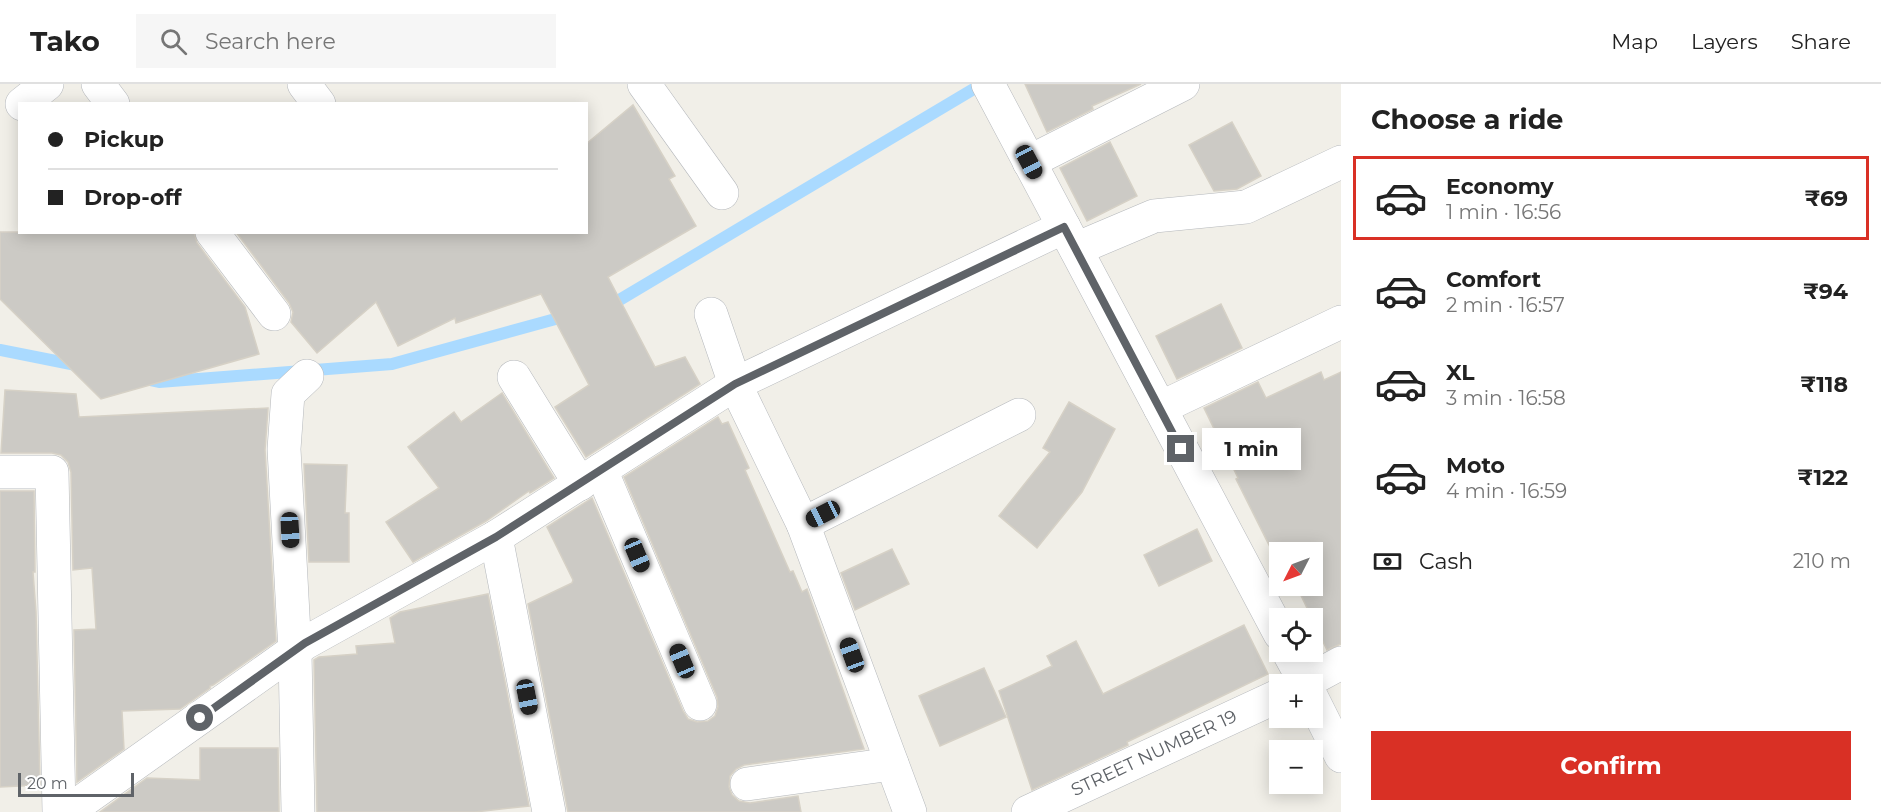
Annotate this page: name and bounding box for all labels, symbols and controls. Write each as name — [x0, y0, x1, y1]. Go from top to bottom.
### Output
search box — [136, 14, 556, 68]
text: Tako — [30, 24, 100, 58]
icon: search — [157, 25, 190, 58]
text: Search here — [205, 28, 336, 55]
text: Map — [1611, 29, 1658, 54]
text: Layers — [1691, 29, 1758, 54]
text: Share — [1791, 29, 1851, 54]
text: Choose a ride — [1371, 103, 1563, 136]
text: Pickup — [84, 126, 164, 153]
car — [1013, 142, 1045, 182]
icon: car — [1374, 171, 1428, 225]
text: Economy — [1446, 173, 1554, 200]
text: Drop-off — [84, 184, 182, 211]
text: ₹69 — [1804, 185, 1848, 212]
text: 1 min · 16:56 — [1446, 200, 1561, 224]
icon: car — [1374, 264, 1428, 318]
text: Comfort — [1446, 266, 1541, 293]
text: ₹94 — [1803, 278, 1848, 305]
text: 2 min · 16:57 — [1446, 293, 1565, 317]
icon: car — [1374, 357, 1428, 411]
text: XL — [1446, 359, 1475, 386]
text: ₹118 — [1800, 371, 1848, 398]
text: 3 min · 16:58 — [1446, 386, 1566, 410]
callout: 1 min — [1202, 428, 1301, 470]
route end — [1167, 435, 1194, 462]
text: 1 min — [1224, 437, 1279, 461]
icon: car — [1374, 450, 1428, 504]
text: Moto — [1446, 452, 1505, 479]
text: ₹122 — [1797, 464, 1848, 491]
text: 4 min · 16:59 — [1446, 479, 1567, 503]
car — [803, 498, 843, 530]
car — [280, 512, 300, 548]
car — [622, 535, 652, 575]
north arrow — [1269, 542, 1323, 596]
map controls — [1269, 542, 1323, 794]
icon: cash — [1371, 545, 1404, 578]
text: Cash — [1419, 548, 1473, 575]
text: 210 m — [1793, 549, 1851, 573]
button: locate — [1269, 608, 1323, 662]
car — [837, 635, 867, 675]
car — [667, 641, 697, 681]
button: + — [1269, 674, 1323, 728]
car — [515, 678, 539, 716]
route start — [186, 704, 213, 731]
street label: STREET NUMBER 19 — [1068, 705, 1240, 801]
button: Confirm — [1371, 731, 1851, 800]
button: − — [1269, 740, 1323, 794]
scale bar — [18, 770, 134, 798]
text: 20 m — [27, 774, 68, 793]

